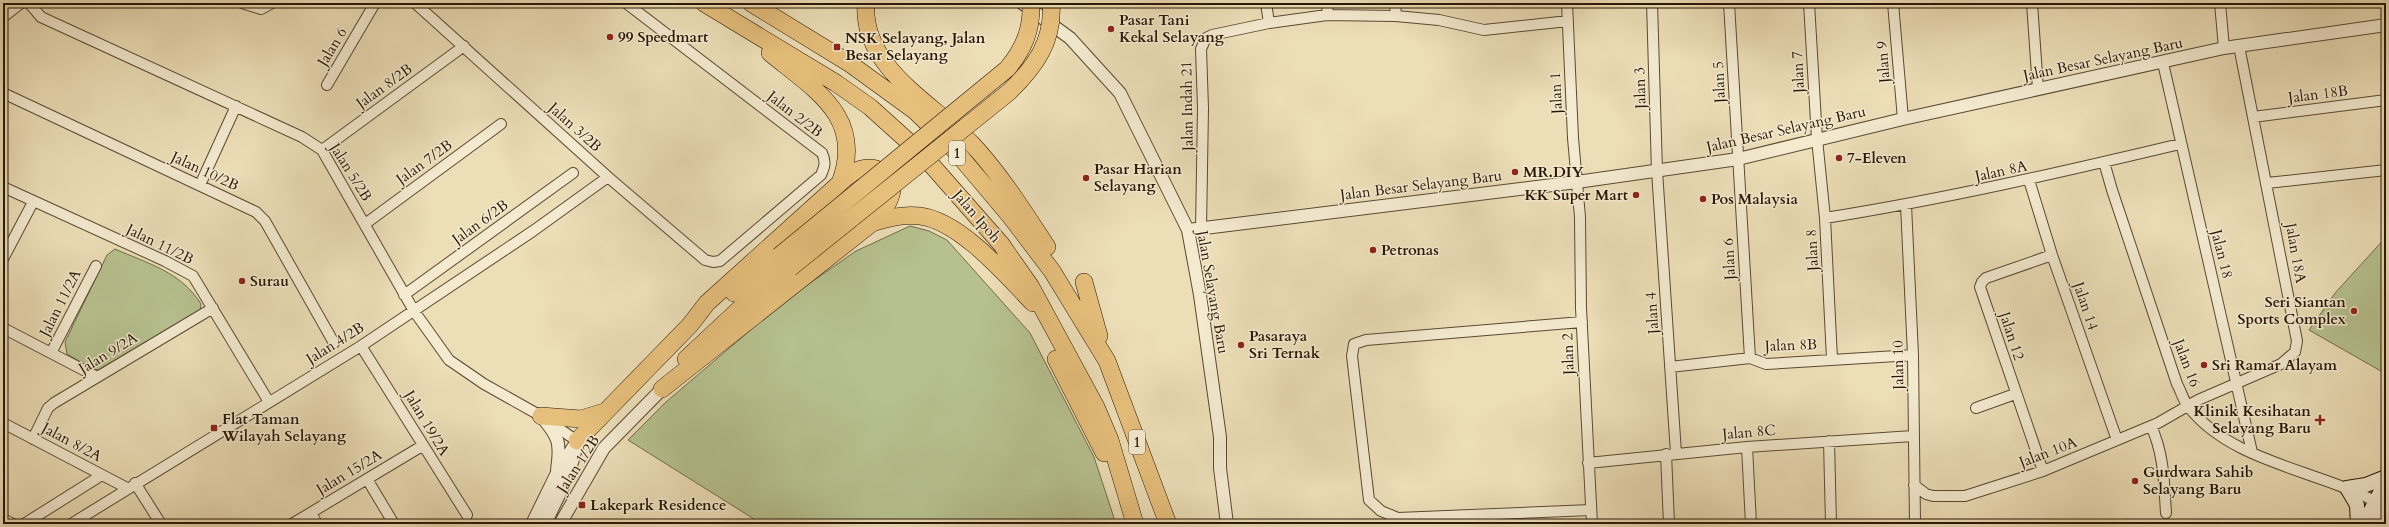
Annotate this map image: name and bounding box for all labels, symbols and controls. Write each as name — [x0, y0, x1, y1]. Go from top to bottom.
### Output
place label: Pasar Tani Kekal Selayang — [1119, 10, 1224, 47]
street label: Jalan 6 — [312, 24, 352, 72]
marker: Pasar Tani Kekal Selayang — [1106, 24, 1116, 34]
place label: 99 Speedmart — [618, 27, 709, 47]
place label: NSK Selayang, Jalan Besar Selayang — [845, 28, 986, 65]
marker: 99 Speedmart — [605, 32, 615, 42]
street label: Jalan Besar Selayang Baru — [2019, 32, 2185, 86]
street label: Jalan 9 — [1871, 40, 1895, 86]
marker: NSK Selayang, Jalan Besar Selayang — [832, 42, 842, 52]
street label: Jalan 7 — [1787, 50, 1809, 96]
street label: Jalan 8/2B — [350, 59, 416, 114]
street label: Jalan 5 — [1708, 60, 1730, 106]
street label: Jalan Indah 21 — [1176, 61, 1198, 153]
street label: Jalan 3 — [1629, 67, 1651, 111]
street label: Jalan 1 — [1545, 71, 1567, 117]
street label: Jalan 18B — [2285, 80, 2349, 108]
street label: Jalan 2/2B — [762, 85, 827, 142]
street label: Jalan 3/2B — [543, 97, 606, 156]
street label: Jalan Besar Selayang Baru — [1702, 101, 1868, 158]
street label: Jalan 7/2B — [390, 135, 456, 190]
street label: Jalan 5/2B — [324, 138, 377, 205]
road number: 1 — [949, 141, 965, 165]
street label: Jalan 10/2B — [166, 146, 242, 195]
place label: 7-Eleven — [1847, 148, 1907, 168]
marker: 7-Eleven — [1834, 153, 1844, 163]
street label: Jalan 8A — [1971, 156, 2029, 187]
place label: Pasar Harian Selayang — [1094, 159, 1182, 196]
place label: MR.DIY — [1523, 162, 1584, 182]
street label: Jalan Besar Selayang Baru — [1337, 165, 1503, 205]
marker: MR.DIY — [1510, 167, 1520, 177]
marker: Pasar Harian Selayang — [1081, 173, 1091, 183]
street label: Jalan Ipoh — [947, 184, 1006, 247]
place label: KK Super Mart — [1525, 185, 1629, 205]
place label: Pos Malaysia — [1711, 189, 1798, 209]
marker: KK Super Mart — [1631, 190, 1641, 200]
marker: Pos Malaysia — [1698, 194, 1708, 204]
street label: Jalan 6/2B — [446, 195, 512, 250]
street label: Jalan 11/2B — [121, 218, 197, 269]
street label: Jalan 18A — [2281, 220, 2311, 285]
street label: Jalan 18 — [2206, 225, 2238, 281]
street label: Jalan Selayang Baru — [1192, 227, 1234, 355]
street label: Jalan 8 — [1801, 228, 1823, 274]
street label: Jalan 6 — [1718, 237, 1740, 283]
place label: Petronas — [1381, 240, 1439, 260]
marker: Petronas — [1368, 245, 1378, 255]
street label: Jalan 11/2A — [34, 266, 86, 342]
place label: Surau — [250, 271, 289, 291]
marker: Surau — [237, 276, 247, 286]
street label: Jalan 14 — [2068, 277, 2104, 333]
street label: Jalan 4 — [1641, 291, 1664, 337]
place label: Seri Siantan Sports Complex — [2237, 292, 2346, 329]
marker: Seri Siantan Sports Complex — [2349, 306, 2359, 316]
street label: Jalan 12 — [1994, 307, 2029, 363]
street label: Jalan 4/2B — [301, 317, 368, 370]
place label: Pasaraya Sri Ternak — [1249, 326, 1321, 363]
street label: Jalan 9/2A — [73, 327, 141, 379]
street label: Jalan 2 — [1557, 332, 1579, 377]
street label: Jalan 8B — [1763, 334, 1817, 356]
street label: Jalan 16 — [2168, 334, 2205, 390]
marker: Pasaraya Sri Ternak — [1236, 340, 1246, 350]
street label: Jalan 10 — [1888, 340, 1908, 392]
place label: Sri Ramar Alayam — [2212, 355, 2337, 375]
marker: Sri Ramar Alayam — [2199, 360, 2209, 370]
street label: Jalan 19/2A — [399, 385, 455, 460]
place label: Klinik Kesihatan Selayang Baru — [2193, 401, 2311, 438]
place label: Flat Taman Wilayah Selayang — [221, 409, 346, 446]
marker: Klinik Kesihatan Selayang Baru — [2314, 414, 2326, 426]
street label: Jalan 8/2A — [37, 417, 106, 466]
street label: Jalan 8C — [1719, 420, 1777, 444]
marker: Flat Taman Wilayah Selayang — [209, 423, 219, 433]
road number: 1 — [1129, 430, 1145, 454]
street label: Jalan 1/2B — [551, 431, 604, 498]
street label: Jalan 10A — [2014, 432, 2080, 473]
street label: Jalan 15/2A — [311, 444, 386, 500]
place label: Gurdwara Sahib Selayang Baru — [2143, 462, 2253, 499]
marker: Gurdwara Sahib Selayang Baru — [2130, 476, 2140, 486]
place label: Lakepark Residence — [590, 495, 726, 515]
marker: Lakepark Residence — [577, 500, 587, 510]

